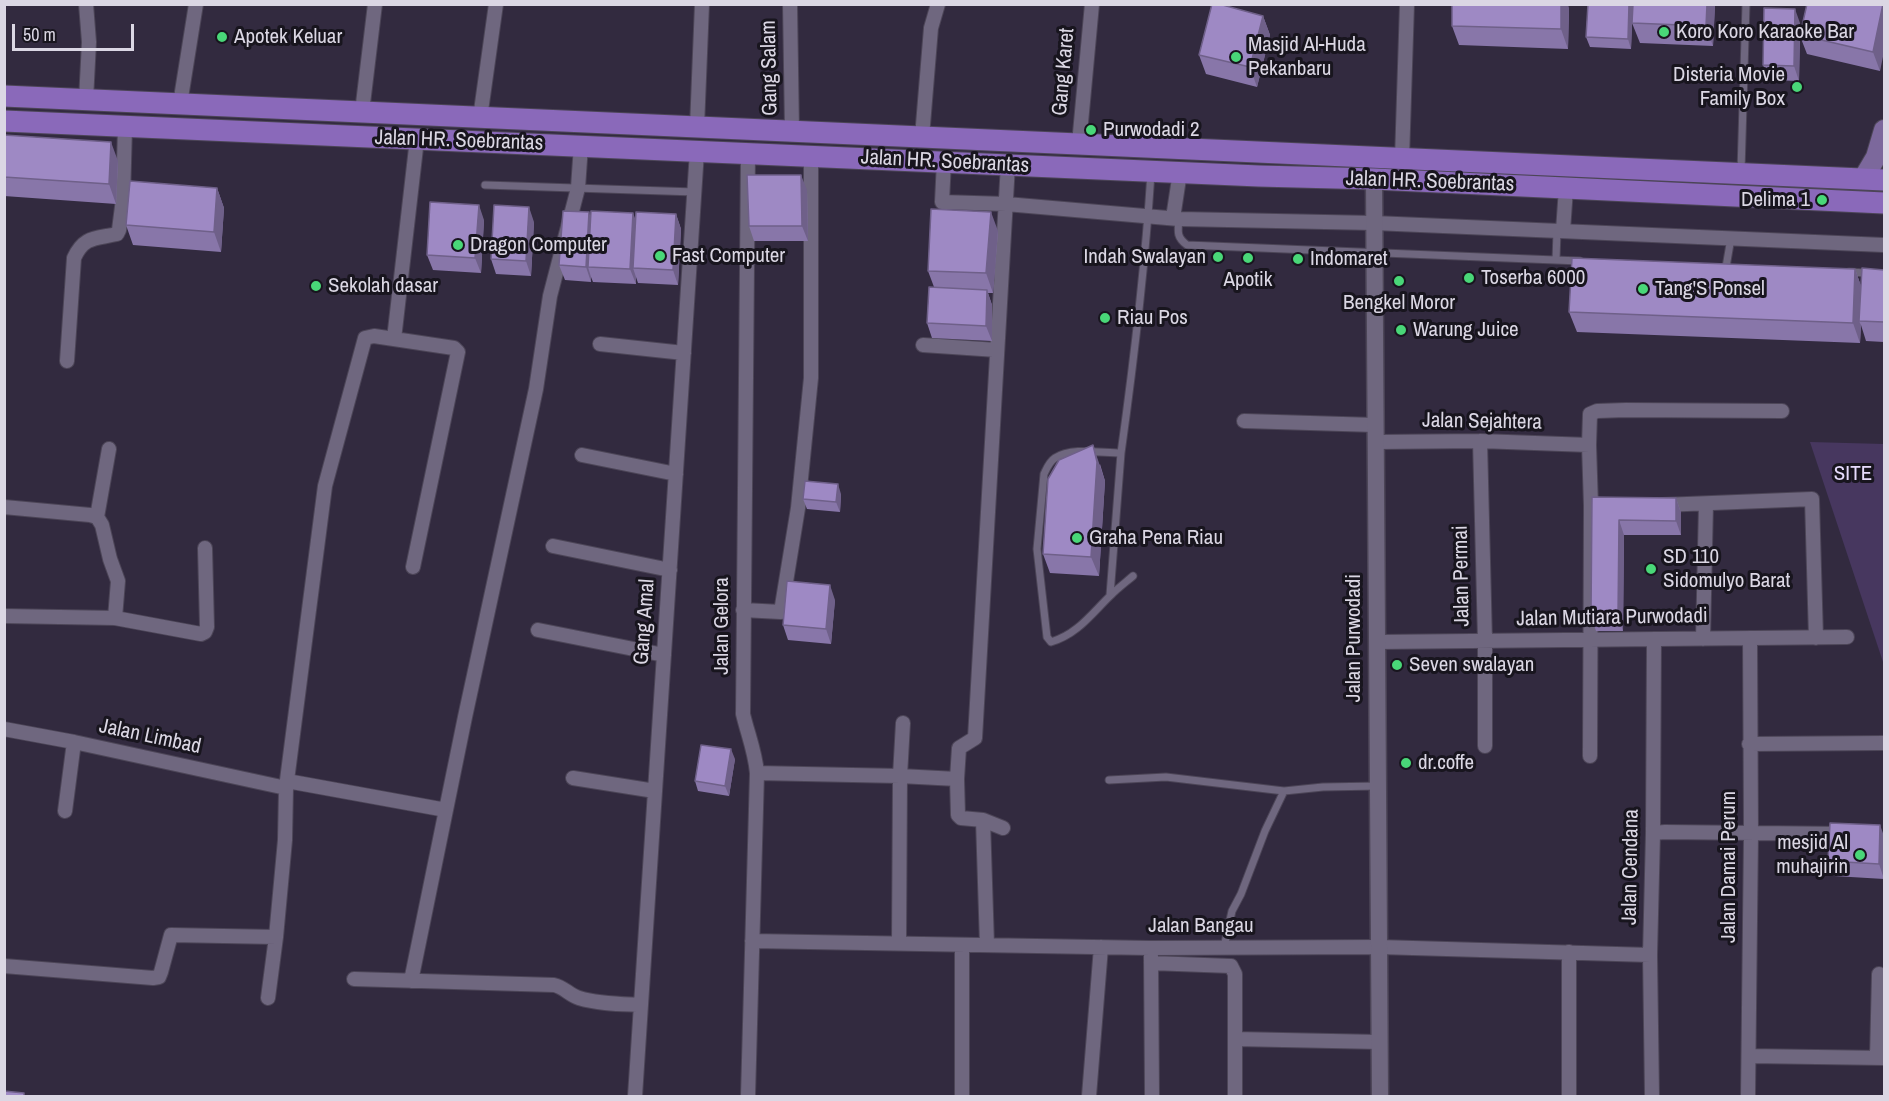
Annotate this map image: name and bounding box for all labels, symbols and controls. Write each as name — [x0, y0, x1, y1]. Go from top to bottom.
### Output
scale bar — [15, 12, 136, 50]
place label: Koro Koro Karaoke Bar — [1676, 19, 1854, 45]
street label: Gang Salam — [757, 20, 783, 116]
text: 50 m — [23, 22, 56, 47]
place label: Apotek Keluar — [234, 24, 342, 50]
marker: Koro Koro Karaoke Bar — [1657, 25, 1671, 39]
street label: Gang Karet — [1048, 27, 1080, 117]
marker: Apotek Keluar — [215, 30, 229, 44]
place label: Masjid Al-Huda Pekanbaru — [1248, 32, 1366, 82]
marker: Masjid Al-Huda Pekanbaru — [1229, 50, 1243, 64]
place label: Disteria Movie Family Box — [1673, 62, 1785, 112]
marker: Disteria Movie Family Box — [1790, 80, 1804, 94]
place label: Purwodadi 2 — [1103, 117, 1200, 143]
marker: Purwodadi 2 — [1084, 123, 1098, 137]
street label: Jalan HR. Soebrantas — [374, 125, 544, 157]
street label: Jalan HR. Soebrantas — [860, 145, 1030, 179]
street label: Jalan HR. Soebrantas — [1345, 166, 1515, 198]
place label: Delima 1 — [1741, 187, 1810, 213]
marker: Delima 1 — [1815, 193, 1829, 207]
place label: Dragon Computer — [470, 232, 607, 258]
marker: Dragon Computer — [451, 238, 465, 252]
place label: Fast Computer — [672, 243, 785, 269]
place label: Indah Swalayan — [1083, 244, 1206, 270]
place label: Indomaret — [1310, 246, 1388, 272]
marker: Fast Computer — [653, 249, 667, 263]
marker: Indah Swalayan — [1211, 250, 1225, 264]
marker: Apotik — [1241, 251, 1255, 265]
marker: Indomaret — [1291, 252, 1305, 266]
place label: Toserba 6000 — [1481, 265, 1585, 291]
place label: Apotik — [1224, 267, 1272, 293]
marker: Toserba 6000 — [1462, 271, 1476, 285]
place label: Sekolah dasar — [328, 273, 438, 299]
marker: Bengkel Moror — [1392, 274, 1406, 288]
place label: Tang'S Ponsel — [1655, 276, 1765, 302]
marker: Sekolah dasar — [309, 279, 323, 293]
marker: Tang'S Ponsel — [1636, 282, 1650, 296]
place label: Bengkel Moror — [1343, 290, 1455, 316]
place label: Riau Pos — [1117, 305, 1188, 331]
marker: Riau Pos — [1098, 311, 1112, 325]
place label: Warung Juice — [1413, 317, 1519, 343]
marker: Warung Juice — [1394, 323, 1408, 337]
street label: Jalan Sejahtera — [1422, 408, 1542, 436]
park label: SITE — [1834, 461, 1872, 487]
place label: Graha Pena Riau — [1089, 525, 1223, 551]
street label: Jalan Permai — [1449, 525, 1475, 627]
marker: Graha Pena Riau — [1070, 531, 1084, 545]
place label: SD 110 Sidomulyo Barat — [1663, 544, 1790, 594]
marker: SD 110 Sidomulyo Barat — [1644, 562, 1658, 576]
street label: Jalan Purwodadi — [1341, 574, 1367, 702]
street label: Jalan Gelora — [709, 577, 735, 675]
street label: Gang Amal — [629, 578, 661, 666]
street label: Jalan Mutiara Purwodadi — [1516, 604, 1708, 632]
place label: Seven swalayan — [1409, 652, 1534, 678]
marker: Seven swalayan — [1390, 658, 1404, 672]
street label: Jalan Limbad — [97, 714, 203, 760]
place label: dr.coffe — [1418, 750, 1474, 776]
marker: dr.coffe — [1399, 756, 1413, 770]
street label: Jalan Damai Perum — [1716, 791, 1742, 943]
street label: Jalan Cendana — [1617, 809, 1645, 925]
place label: mesjid Al muhajirin — [1776, 830, 1848, 880]
marker: mesjid Al muhajirin — [1853, 848, 1867, 862]
street label: Jalan Bangau — [1148, 913, 1254, 939]

